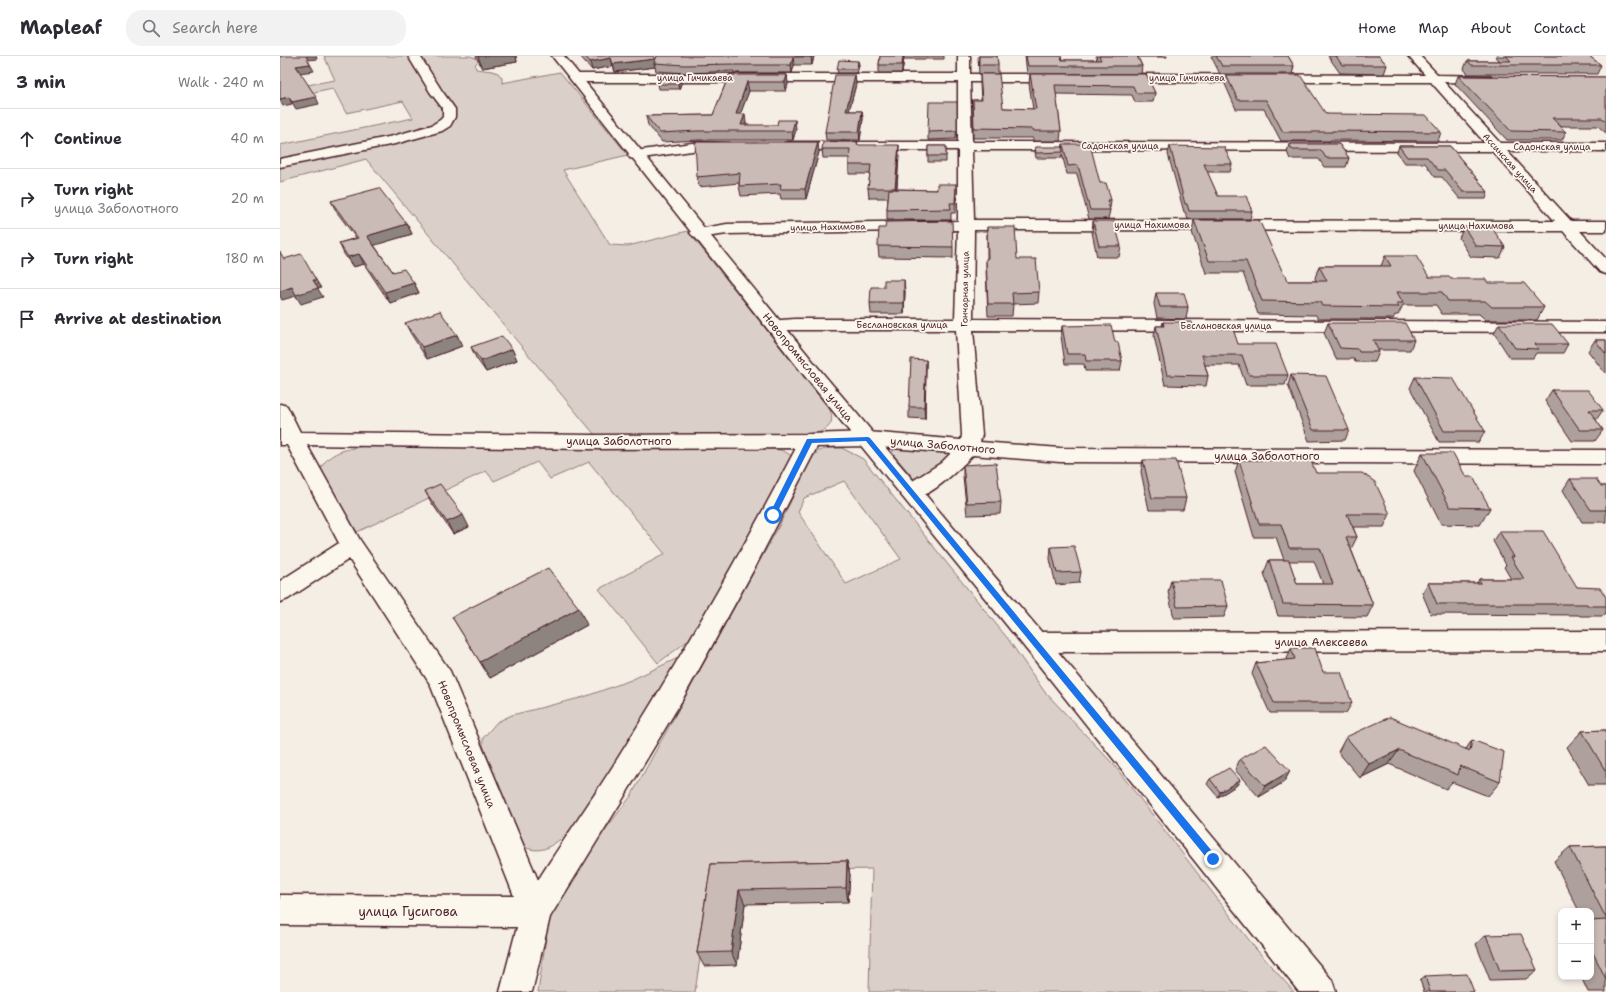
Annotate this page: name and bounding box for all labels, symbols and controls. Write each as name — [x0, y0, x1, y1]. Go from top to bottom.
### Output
search box — [126, 10, 406, 46]
text: Mapleaf — [20, 15, 102, 40]
icon: search — [140, 17, 162, 39]
text: Search here — [172, 18, 258, 38]
text: Home — [1358, 19, 1397, 37]
text: Map — [1419, 19, 1449, 37]
text: About — [1471, 19, 1512, 37]
text: Contact — [1534, 19, 1586, 37]
text: 3 min — [16, 71, 66, 93]
street label: улица Гичикаева — [657, 72, 733, 84]
street label: улица Гичикаева — [1149, 72, 1225, 84]
text: Walk · 240 m — [178, 74, 264, 91]
icon: ahead — [16, 128, 38, 150]
text: Continue — [54, 129, 122, 149]
text: 40 m — [230, 130, 264, 147]
street label: Ассинская улица — [1480, 131, 1540, 196]
street label: Садонская улица — [1081, 140, 1159, 152]
street label: Садонская улица — [1513, 141, 1591, 153]
text: Turn right — [54, 180, 134, 200]
icon: right — [16, 188, 38, 210]
text: 20 m — [231, 190, 264, 207]
text: улица Заболотного — [54, 200, 179, 217]
street label: улица Нахимова — [1114, 219, 1190, 231]
street label: улица Нахимова — [790, 220, 866, 234]
street label: улица Нахимова — [1438, 220, 1514, 232]
icon: right — [16, 248, 38, 270]
text: Turn right — [54, 249, 134, 269]
text: 180 m — [225, 250, 264, 267]
street label: Гончарная улица — [958, 251, 972, 327]
icon: arrive — [16, 308, 38, 330]
text: Arrive at destination — [54, 309, 222, 329]
street label: Новопромысловая улица — [759, 310, 857, 425]
street label: Беслановская улица — [856, 319, 948, 331]
street label: Беслановская улица — [1180, 320, 1272, 332]
street label: улица Заболотного — [890, 433, 997, 458]
street label: улица Заболотного — [566, 434, 672, 449]
street label: улица Заболотного — [1214, 449, 1320, 464]
route start — [764, 506, 782, 524]
street label: улица Алексеева — [1274, 635, 1368, 650]
street label: Новопромысловая улица — [434, 678, 499, 810]
route end — [1204, 850, 1222, 868]
street label: улица Гусигова — [358, 903, 458, 920]
map controls — [1558, 908, 1594, 980]
button: + — [1558, 908, 1594, 944]
button: − — [1558, 944, 1594, 980]

